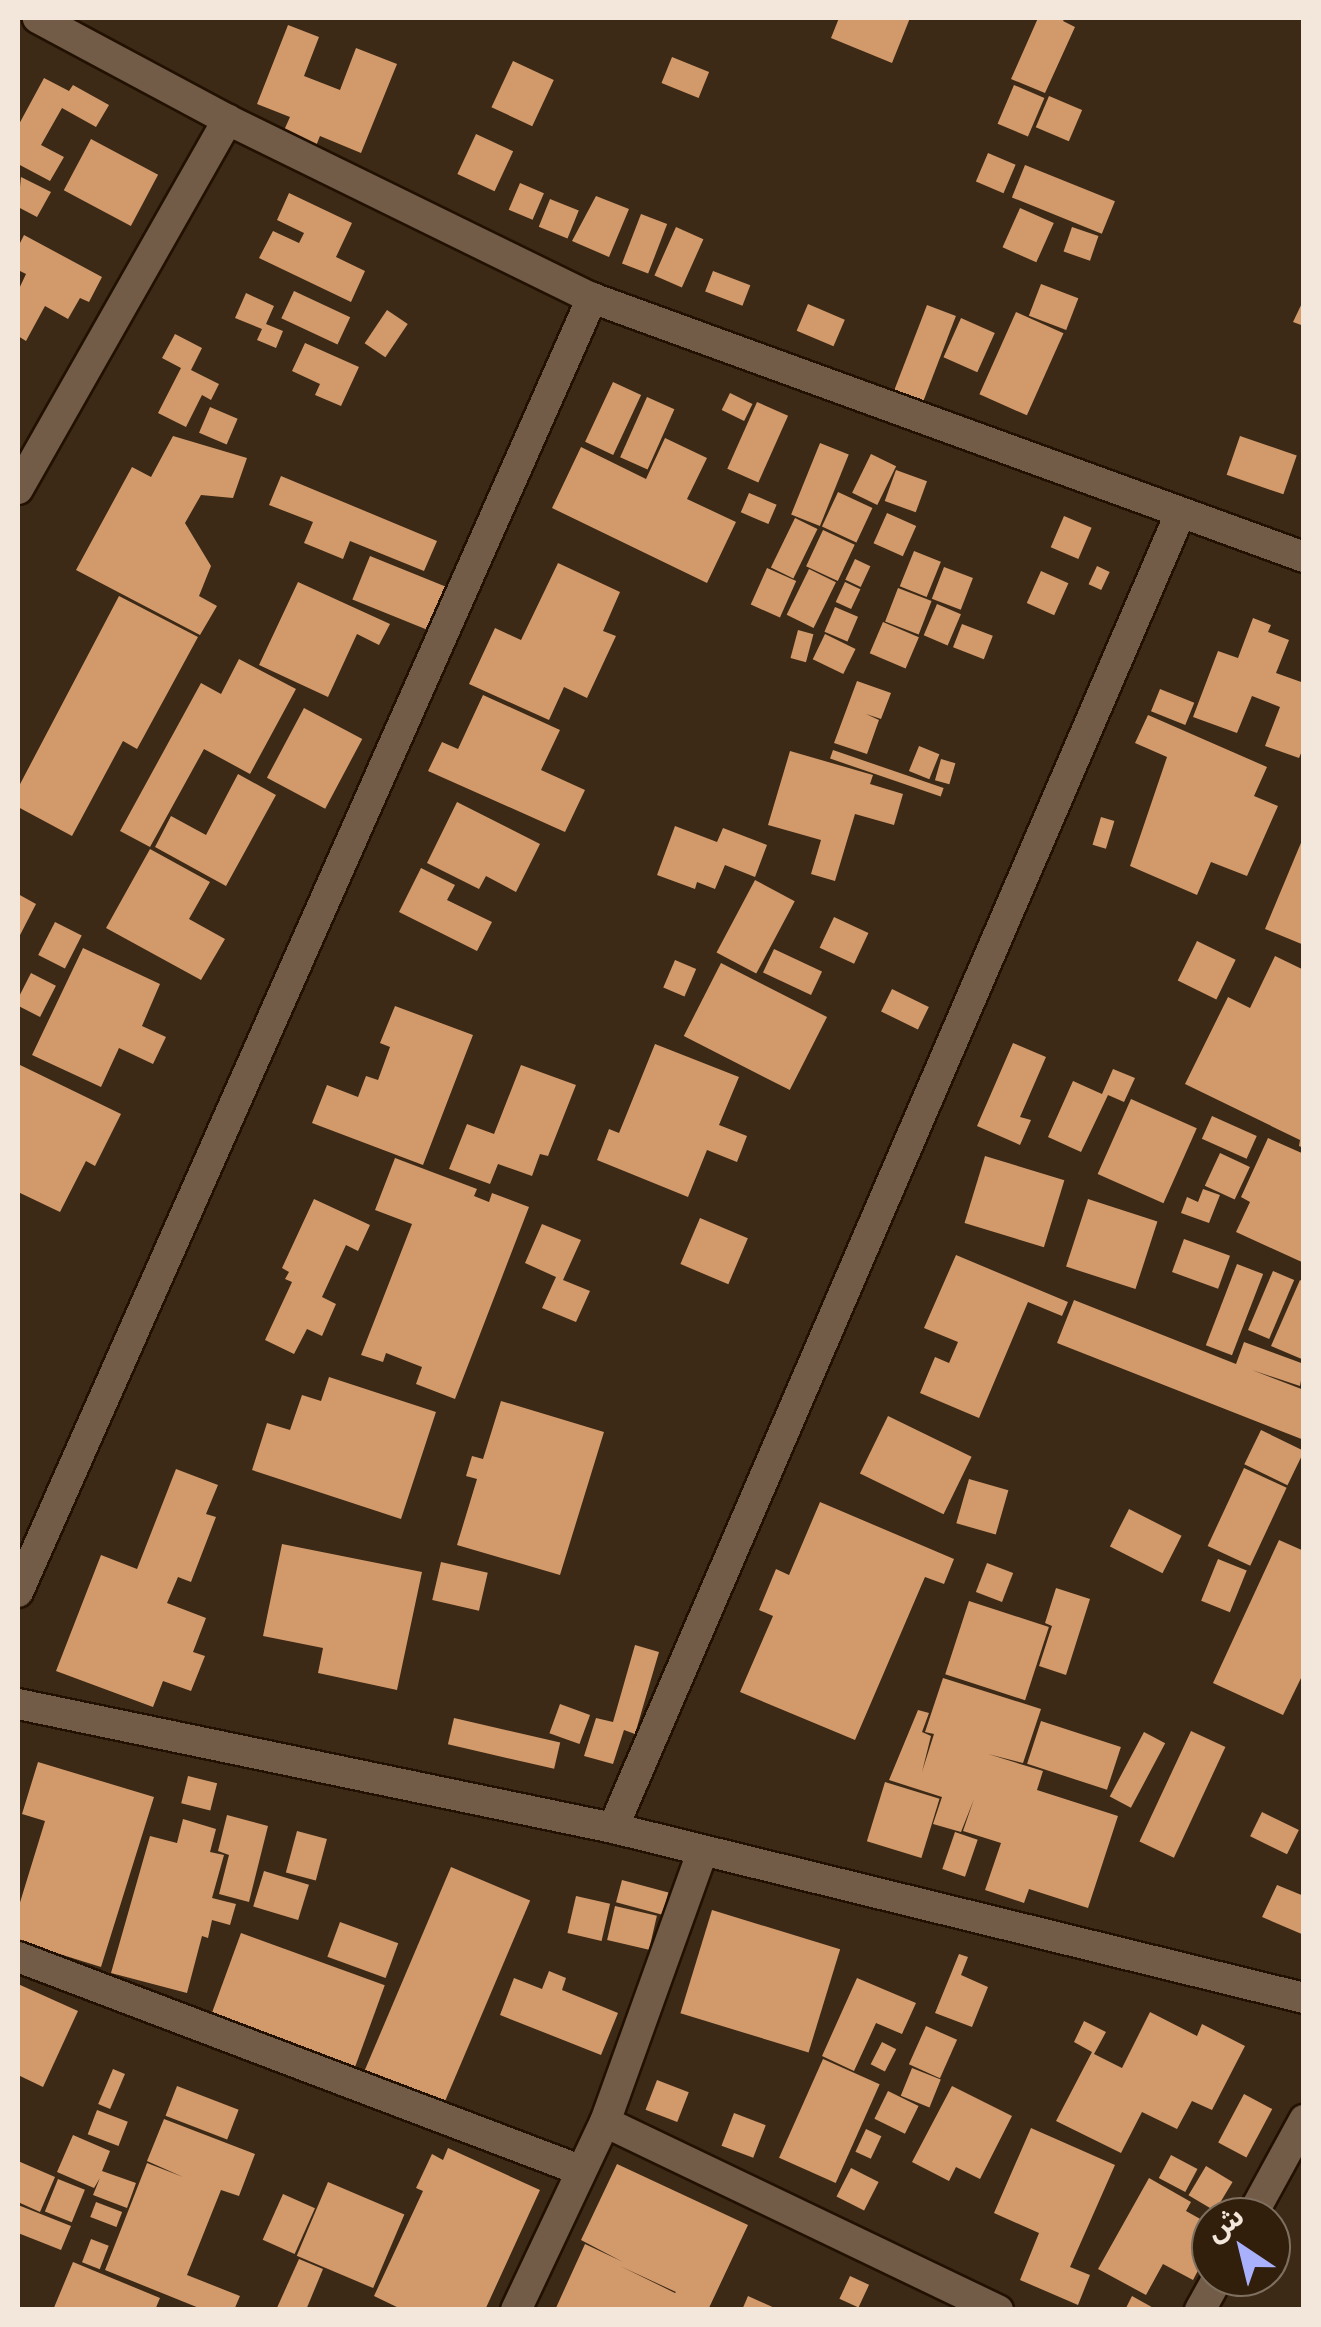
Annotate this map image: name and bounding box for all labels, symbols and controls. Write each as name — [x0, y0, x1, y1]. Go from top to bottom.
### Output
north arrow — [1191, 2197, 1291, 2297]
text: ش — [1199, 2199, 1250, 2248]

